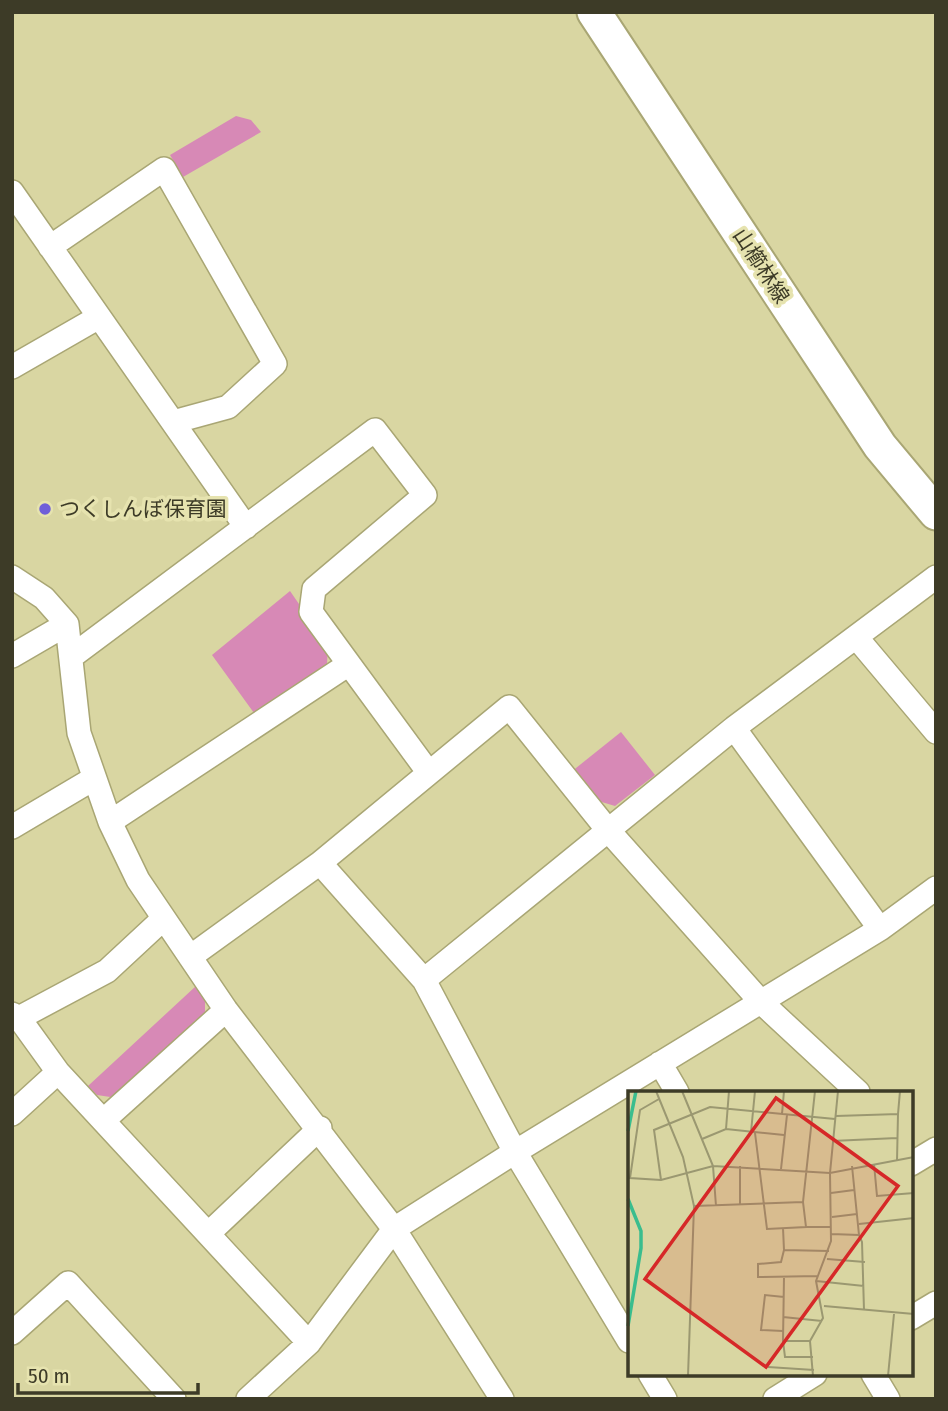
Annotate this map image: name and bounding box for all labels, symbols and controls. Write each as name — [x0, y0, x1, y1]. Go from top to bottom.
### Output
street label: 山櫛林線 — [727, 224, 795, 308]
place label: つくしんぼ保育園 — [59, 496, 227, 522]
marker: つくしんぼ保育園 — [37, 501, 53, 517]
inset map — [628, 1091, 913, 1376]
scale bar — [18, 1352, 198, 1396]
text: 50 m — [28, 1363, 70, 1389]

